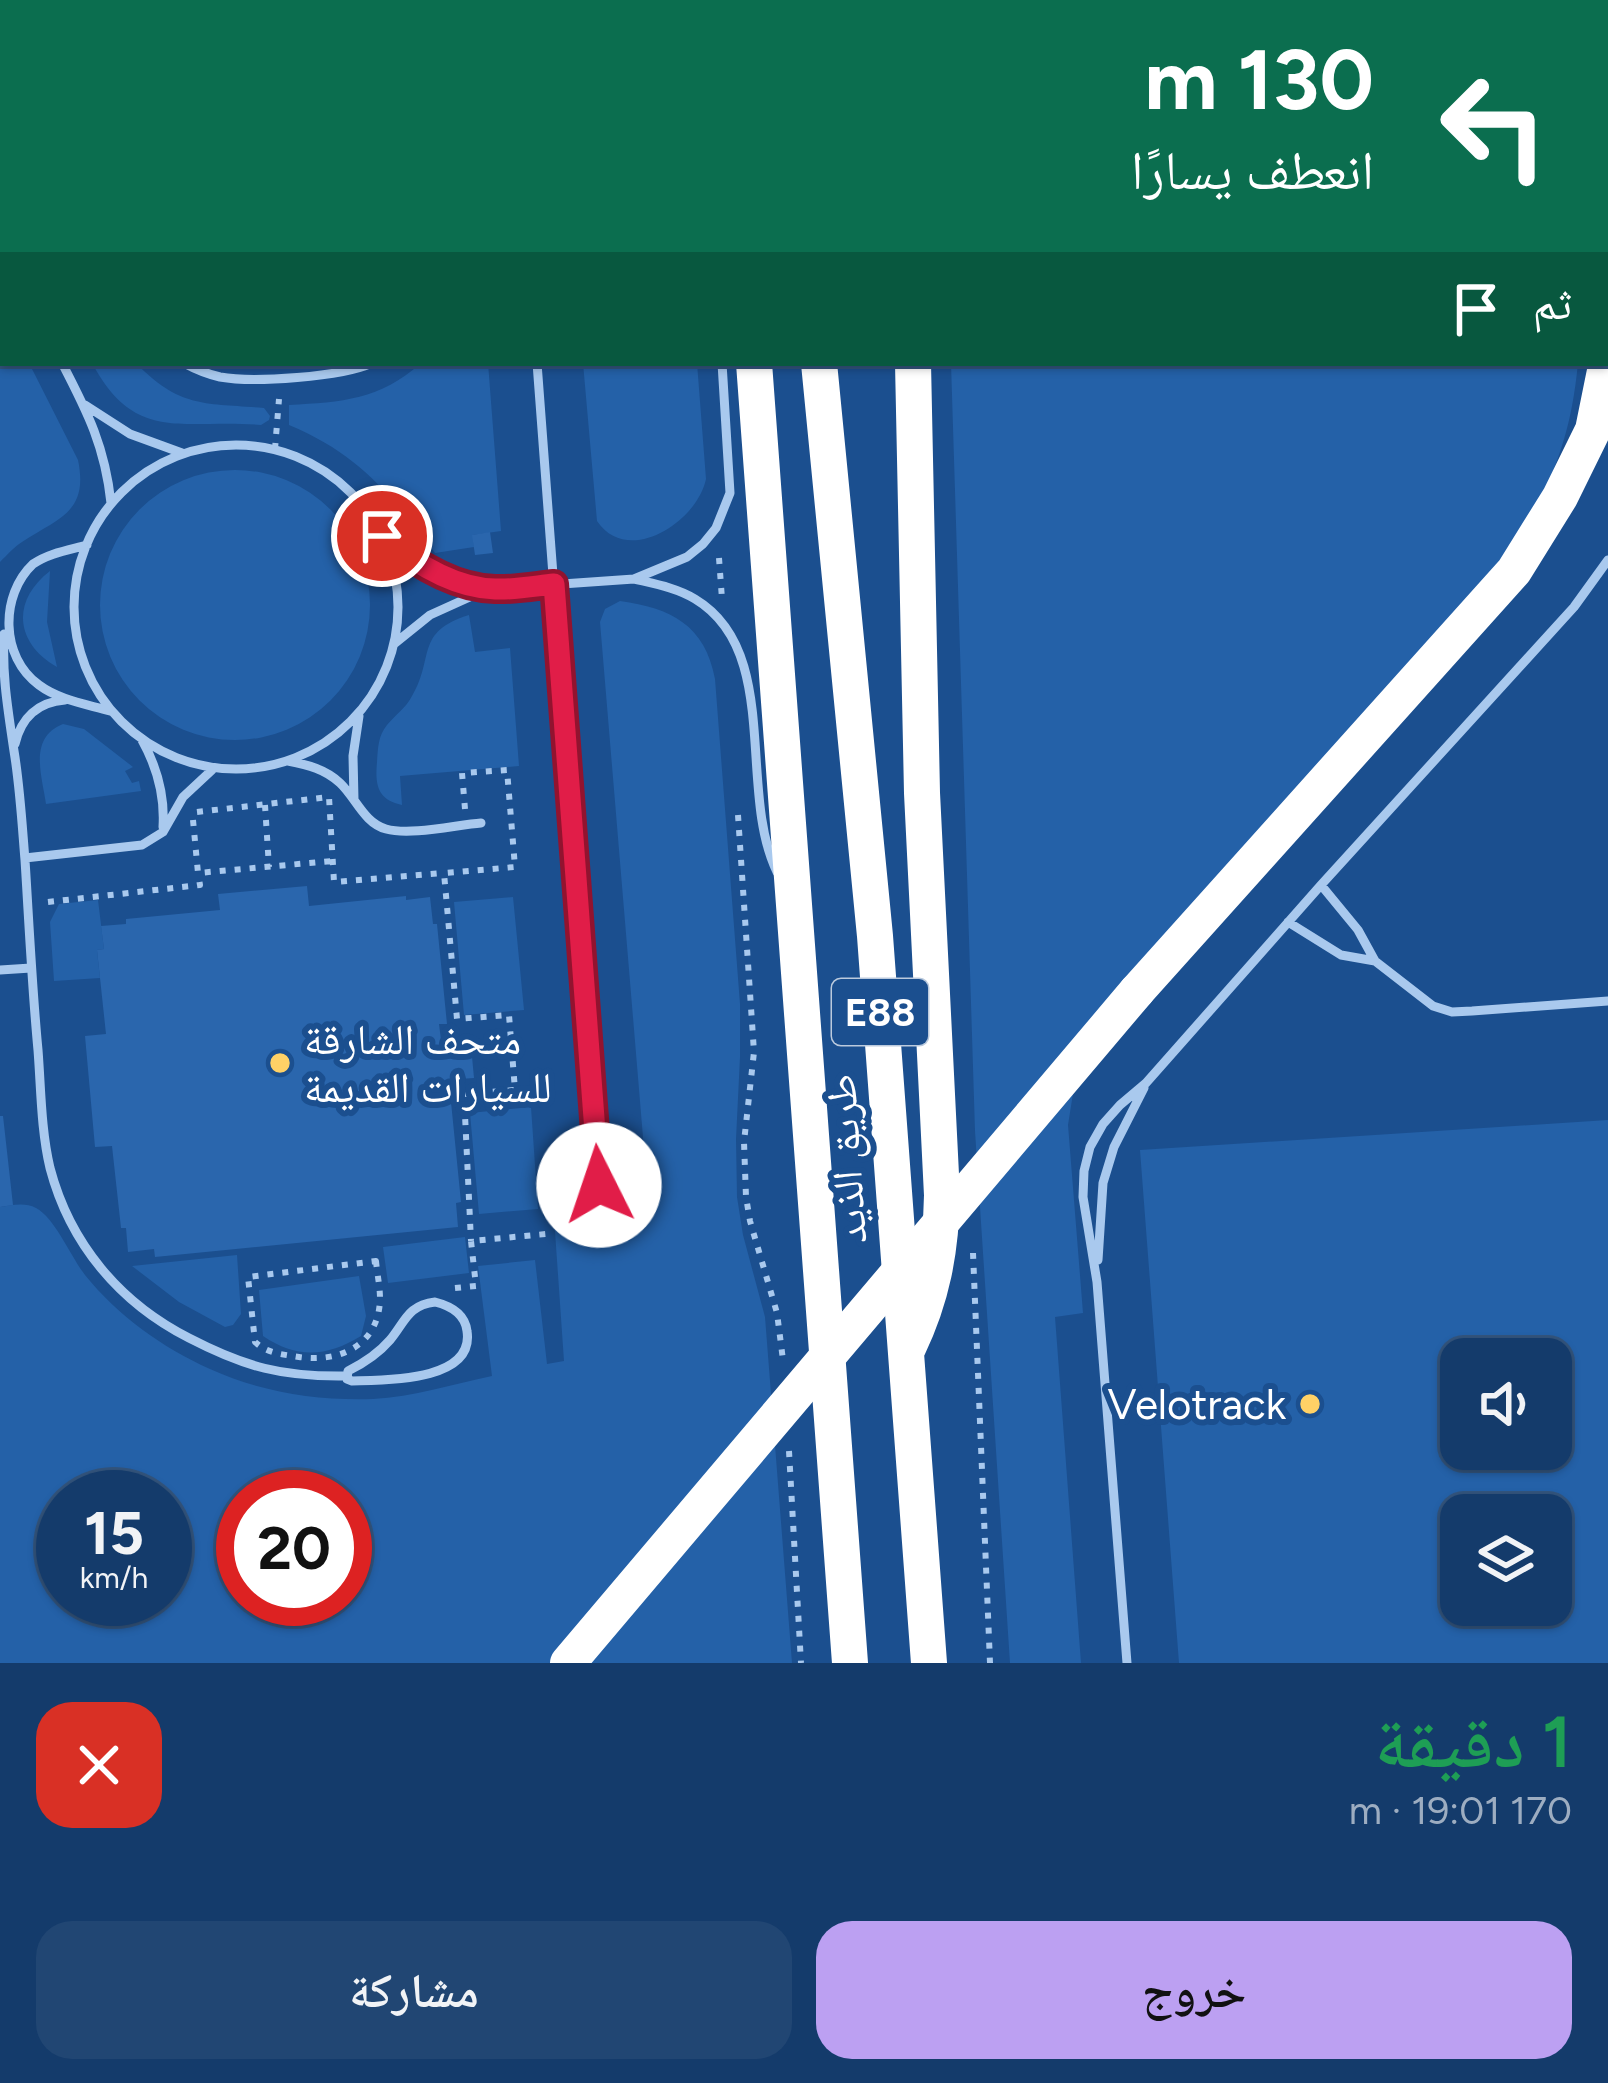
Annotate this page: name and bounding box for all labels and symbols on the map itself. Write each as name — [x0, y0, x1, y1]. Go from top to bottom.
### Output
pin — [331, 485, 433, 587]
road number: E88 — [832, 979, 928, 1045]
place label: متحف الشارقة للسيارات القديمة — [304, 1014, 552, 1113]
marker: متحف الشارقة للسيارات القديمة — [267, 1050, 293, 1076]
street label: طريق الذيد — [815, 1073, 877, 1245]
position arrow — [536, 1122, 662, 1248]
place label: Velotrack — [1107, 1379, 1287, 1430]
marker: Velotrack — [1297, 1391, 1323, 1417]
speed limit sign: 20 — [216, 1470, 372, 1626]

